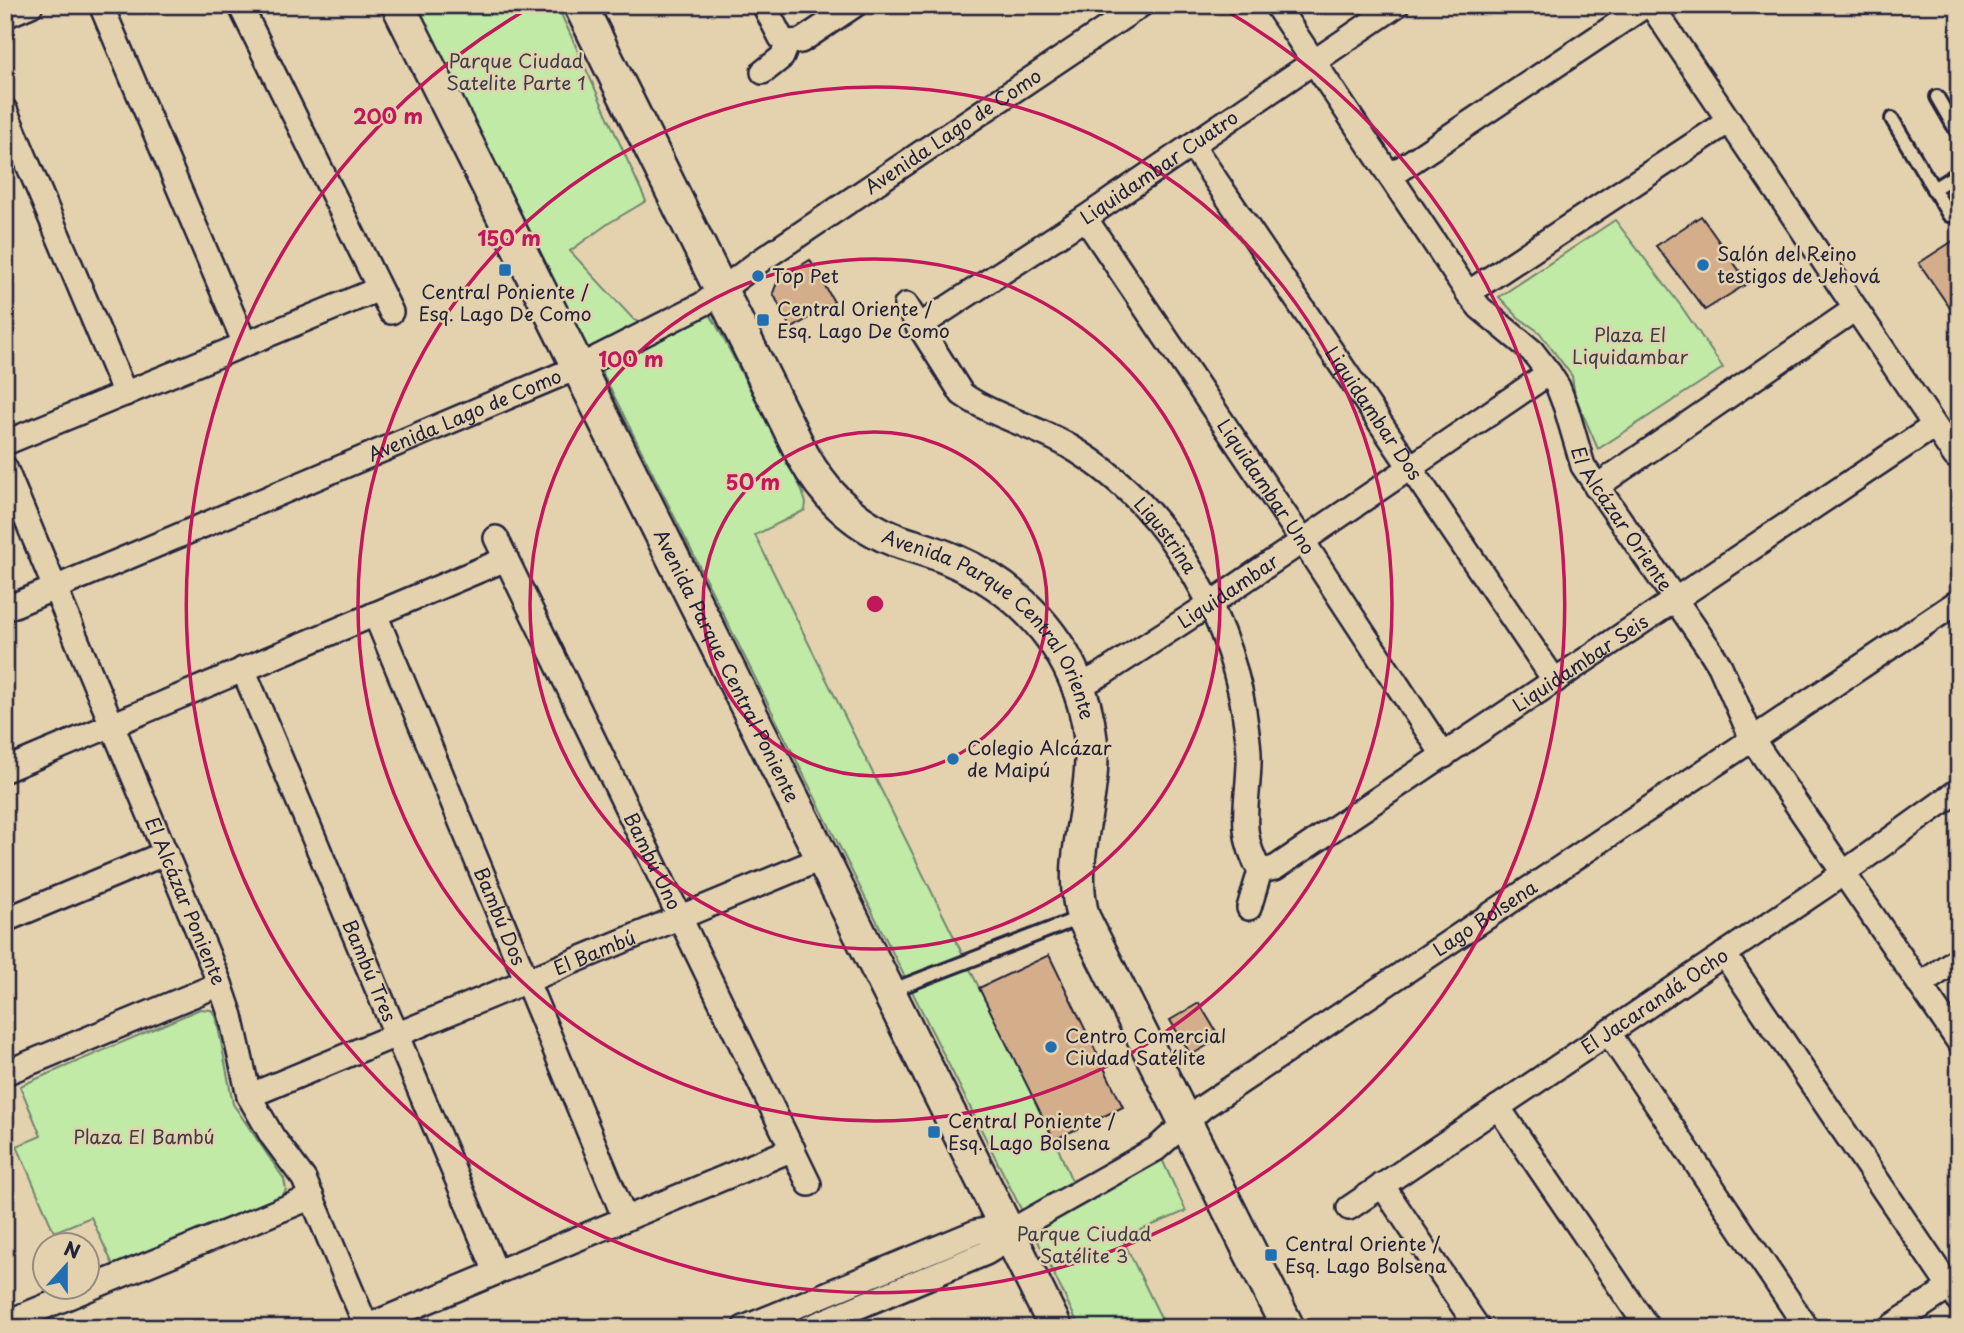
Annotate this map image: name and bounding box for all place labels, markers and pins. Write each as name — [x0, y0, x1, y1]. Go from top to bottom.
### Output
place label: Salón del Reino testigos de Jehová — [1717, 239, 1881, 289]
marker: Salón del Reino testigos de Jehová — [1695, 257, 1711, 273]
place label: Top Pet — [772, 261, 839, 289]
marker: Central Poniente / Esq. Lago De Como — [497, 262, 513, 278]
marker: Top Pet — [750, 268, 766, 284]
place label: Central Poniente / Esq. Lago De Como — [419, 277, 591, 327]
place label: Central Oriente / Esq. Lago De Como — [777, 294, 950, 344]
marker: Central Oriente / Esq. Lago De Como — [755, 312, 771, 328]
centre of rings — [863, 592, 887, 616]
place label: Colegio Alcázar de Maipú — [967, 733, 1112, 783]
marker: Colegio Alcázar de Maipú — [945, 751, 961, 767]
place label: Centro Comercial Ciudad Satélite — [1065, 1021, 1226, 1071]
marker: Centro Comercial Ciudad Satélite — [1043, 1039, 1059, 1055]
place label: Central Poniente / Esq. Lago Bolsena — [948, 1106, 1116, 1156]
marker: Central Poniente / Esq. Lago Bolsena — [926, 1124, 942, 1140]
place label: Central Oriente / Esq. Lago Bolsena — [1285, 1229, 1447, 1279]
marker: Central Oriente / Esq. Lago Bolsena — [1263, 1247, 1279, 1263]

